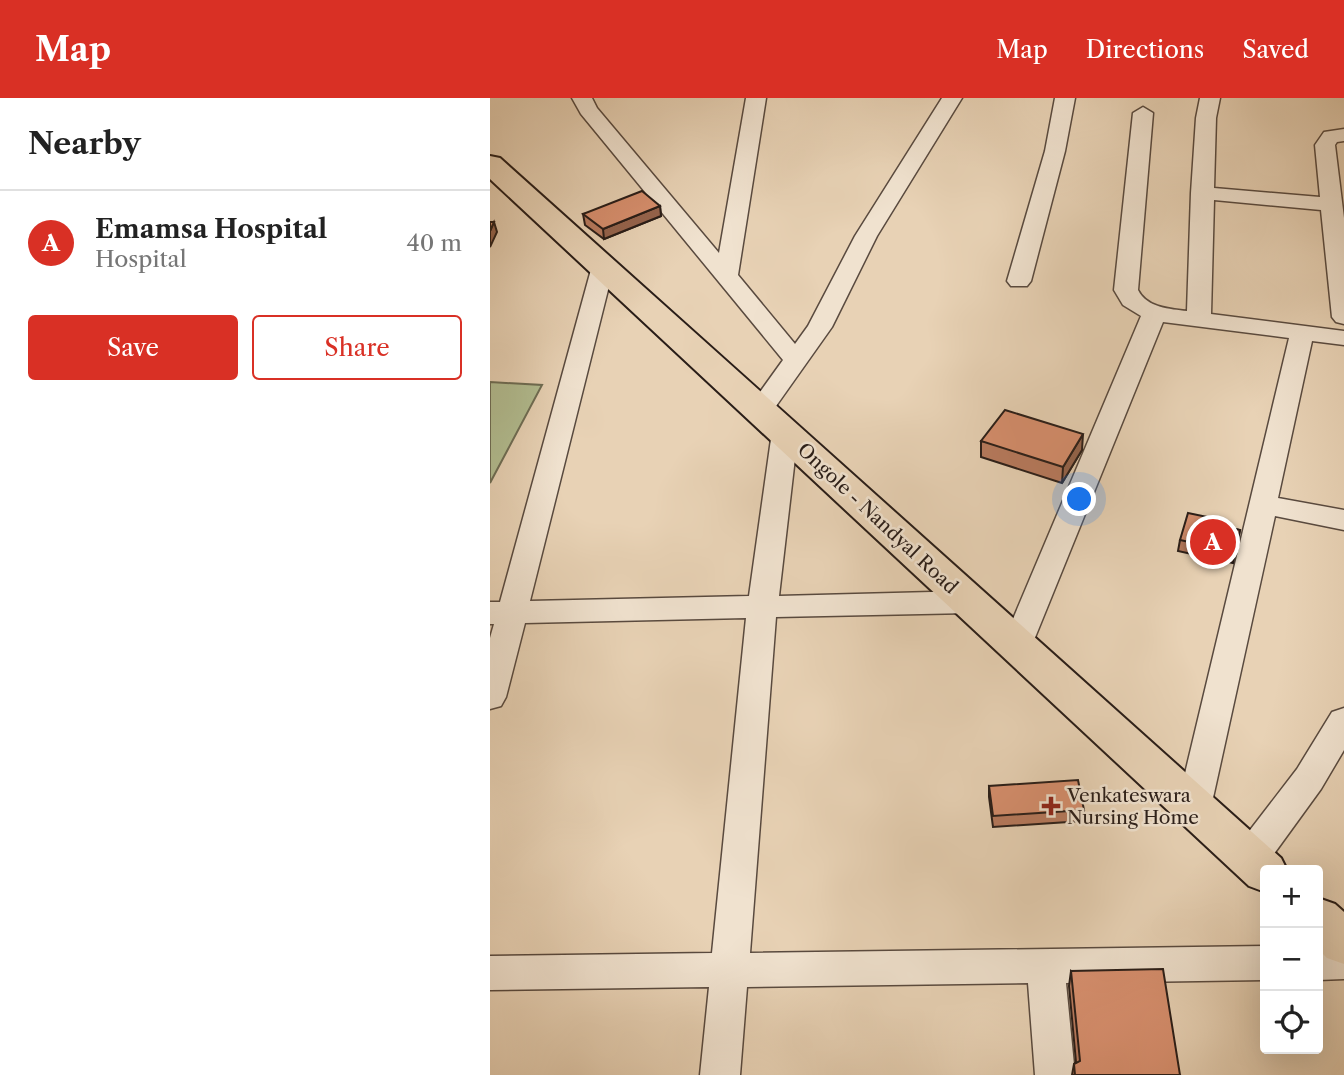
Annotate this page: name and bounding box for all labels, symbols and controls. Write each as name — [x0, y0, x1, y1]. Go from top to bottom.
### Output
text: Map — [35, 29, 111, 70]
text: Map — [996, 35, 1048, 64]
text: Directions — [1086, 35, 1204, 64]
text: Saved — [1242, 35, 1309, 64]
text: Nearby — [28, 125, 141, 162]
text: Emamsa Hospital — [95, 213, 327, 245]
text: A — [42, 229, 60, 257]
text: 40 m — [407, 229, 462, 257]
text: Hospital — [95, 245, 187, 273]
button: Save — [28, 315, 238, 380]
button: Share — [252, 315, 462, 380]
street label: Ongole - Nandyal Road — [793, 438, 963, 599]
your location — [1062, 482, 1096, 516]
pin: A — [1190, 516, 1236, 568]
place label: Venkateswara Nursing Home — [1066, 784, 1199, 829]
marker: Venkateswara Nursing Home — [1041, 796, 1061, 816]
map controls — [1260, 865, 1323, 1054]
button: + — [1260, 865, 1323, 928]
button: − — [1260, 928, 1323, 991]
button: locate — [1260, 991, 1323, 1054]

